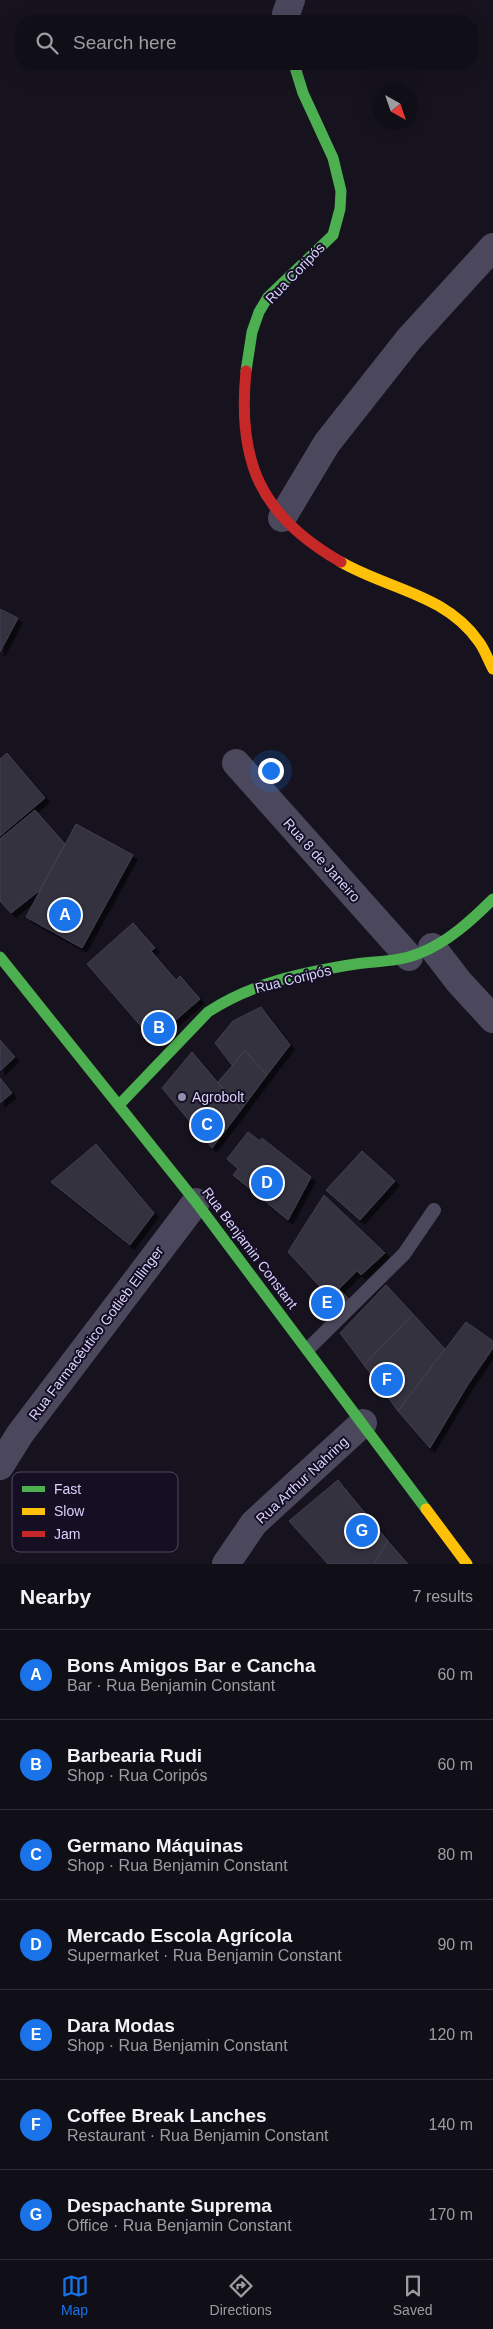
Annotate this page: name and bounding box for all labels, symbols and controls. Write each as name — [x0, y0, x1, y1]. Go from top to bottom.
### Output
search box — [15, 15, 478, 70]
icon: search — [33, 29, 61, 57]
text: Search here — [73, 32, 177, 53]
north arrow — [373, 85, 418, 130]
street label: Rua Coripós — [262, 239, 328, 307]
your location — [258, 758, 284, 784]
street label: Rua 8 de Janeiro — [280, 815, 364, 905]
pin: A — [49, 896, 81, 934]
street label: Rua Coripós — [253, 962, 333, 996]
pin: B — [143, 1009, 175, 1047]
place label: Agrobolt — [192, 1089, 244, 1105]
marker: Agrobolt — [176, 1091, 188, 1103]
pin: C — [191, 1106, 223, 1144]
pin: D — [251, 1164, 283, 1202]
street label: Rua Benjamin Constant — [199, 1184, 301, 1312]
street label: Rua Farmacêutico Gotlieb Ellinger — [25, 1243, 167, 1423]
pin: E — [311, 1284, 343, 1322]
pin: F — [371, 1361, 403, 1399]
street label: Rua Arthur Nahring — [253, 1433, 351, 1527]
legend — [12, 1472, 178, 1552]
text: Fast — [54, 1481, 81, 1497]
text: Slow — [54, 1503, 85, 1519]
pin: G — [346, 1512, 378, 1550]
text: Jam — [54, 1526, 80, 1542]
text: Nearby — [20, 1585, 91, 1608]
text: 7 results — [413, 1588, 473, 1605]
text: Bons Amigos Bar e Cancha — [67, 1655, 315, 1676]
text: A — [30, 1666, 42, 1683]
text: 60 m — [437, 1666, 473, 1683]
text: Bar · Rua Benjamin Constant — [67, 1677, 275, 1694]
text: Barbearia Rudi — [67, 1745, 202, 1766]
text: B — [30, 1756, 42, 1773]
text: 60 m — [437, 1756, 473, 1773]
text: Shop · Rua Coripós — [67, 1767, 208, 1784]
text: Germano Máquinas — [67, 1835, 243, 1856]
text: C — [30, 1846, 42, 1863]
text: 80 m — [437, 1846, 473, 1863]
text: Shop · Rua Benjamin Constant — [67, 1857, 288, 1874]
text: Mercado Escola Agrícola — [67, 1925, 292, 1946]
text: D — [30, 1936, 42, 1953]
text: 90 m — [437, 1936, 473, 1953]
text: Supermarket · Rua Benjamin Constant — [67, 1947, 342, 1964]
text: Dara Modas — [67, 2015, 175, 2036]
text: E — [31, 2026, 41, 2043]
text: 120 m — [429, 2026, 473, 2043]
text: Shop · Rua Benjamin Constant — [67, 2037, 288, 2054]
text: Coffee Break Lanches — [67, 2105, 267, 2126]
text: F — [31, 2116, 41, 2133]
text: 140 m — [429, 2116, 473, 2133]
text: Restaurant · Rua Benjamin Constant — [67, 2127, 328, 2144]
text: Despachante Suprema — [67, 2195, 272, 2216]
text: G — [30, 2206, 42, 2223]
text: 170 m — [429, 2206, 473, 2223]
text: Office · Rua Benjamin Constant — [67, 2217, 292, 2234]
tab: Map — [61, 2272, 89, 2318]
tab: Directions — [210, 2272, 272, 2318]
tab: Saved — [393, 2272, 432, 2318]

